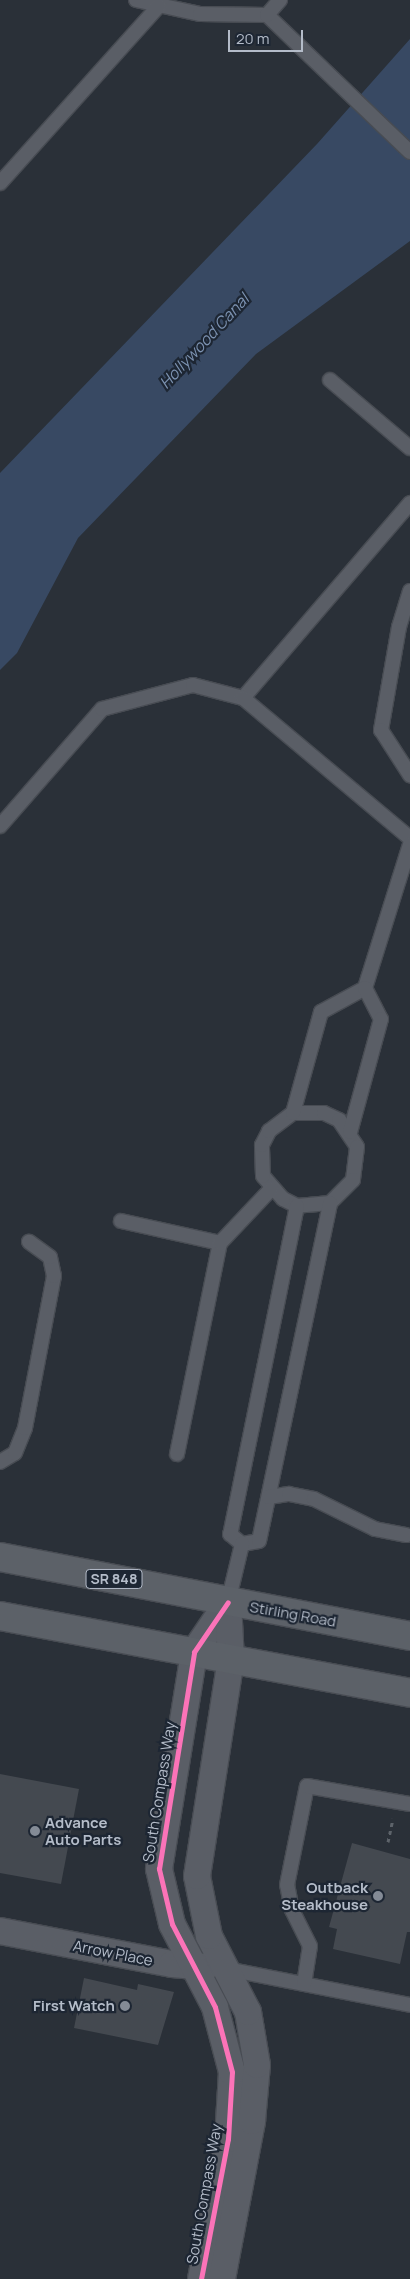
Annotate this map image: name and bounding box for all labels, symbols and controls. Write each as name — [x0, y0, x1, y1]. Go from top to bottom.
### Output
scale bar — [230, 20, 305, 52]
text: 20 m — [236, 28, 269, 49]
water label: Hollywood Canal — [155, 290, 253, 392]
road number: SR 848 — [85, 1568, 143, 1590]
street label: Stirling Road — [248, 1598, 338, 1630]
street label: South Compass Way — [139, 1720, 179, 1864]
place label: Advance Auto Parts — [45, 1813, 121, 1848]
marker: Advance Auto Parts — [29, 1825, 41, 1837]
place label: Outback Steakhouse — [281, 1878, 368, 1913]
marker: Outback Steakhouse — [372, 1890, 384, 1902]
street label: Arrow Place — [72, 1936, 154, 1970]
place label: First Watch — [33, 1997, 115, 2015]
marker: First Watch — [119, 2000, 131, 2012]
street label: South Compass Way — [183, 2122, 225, 2266]

